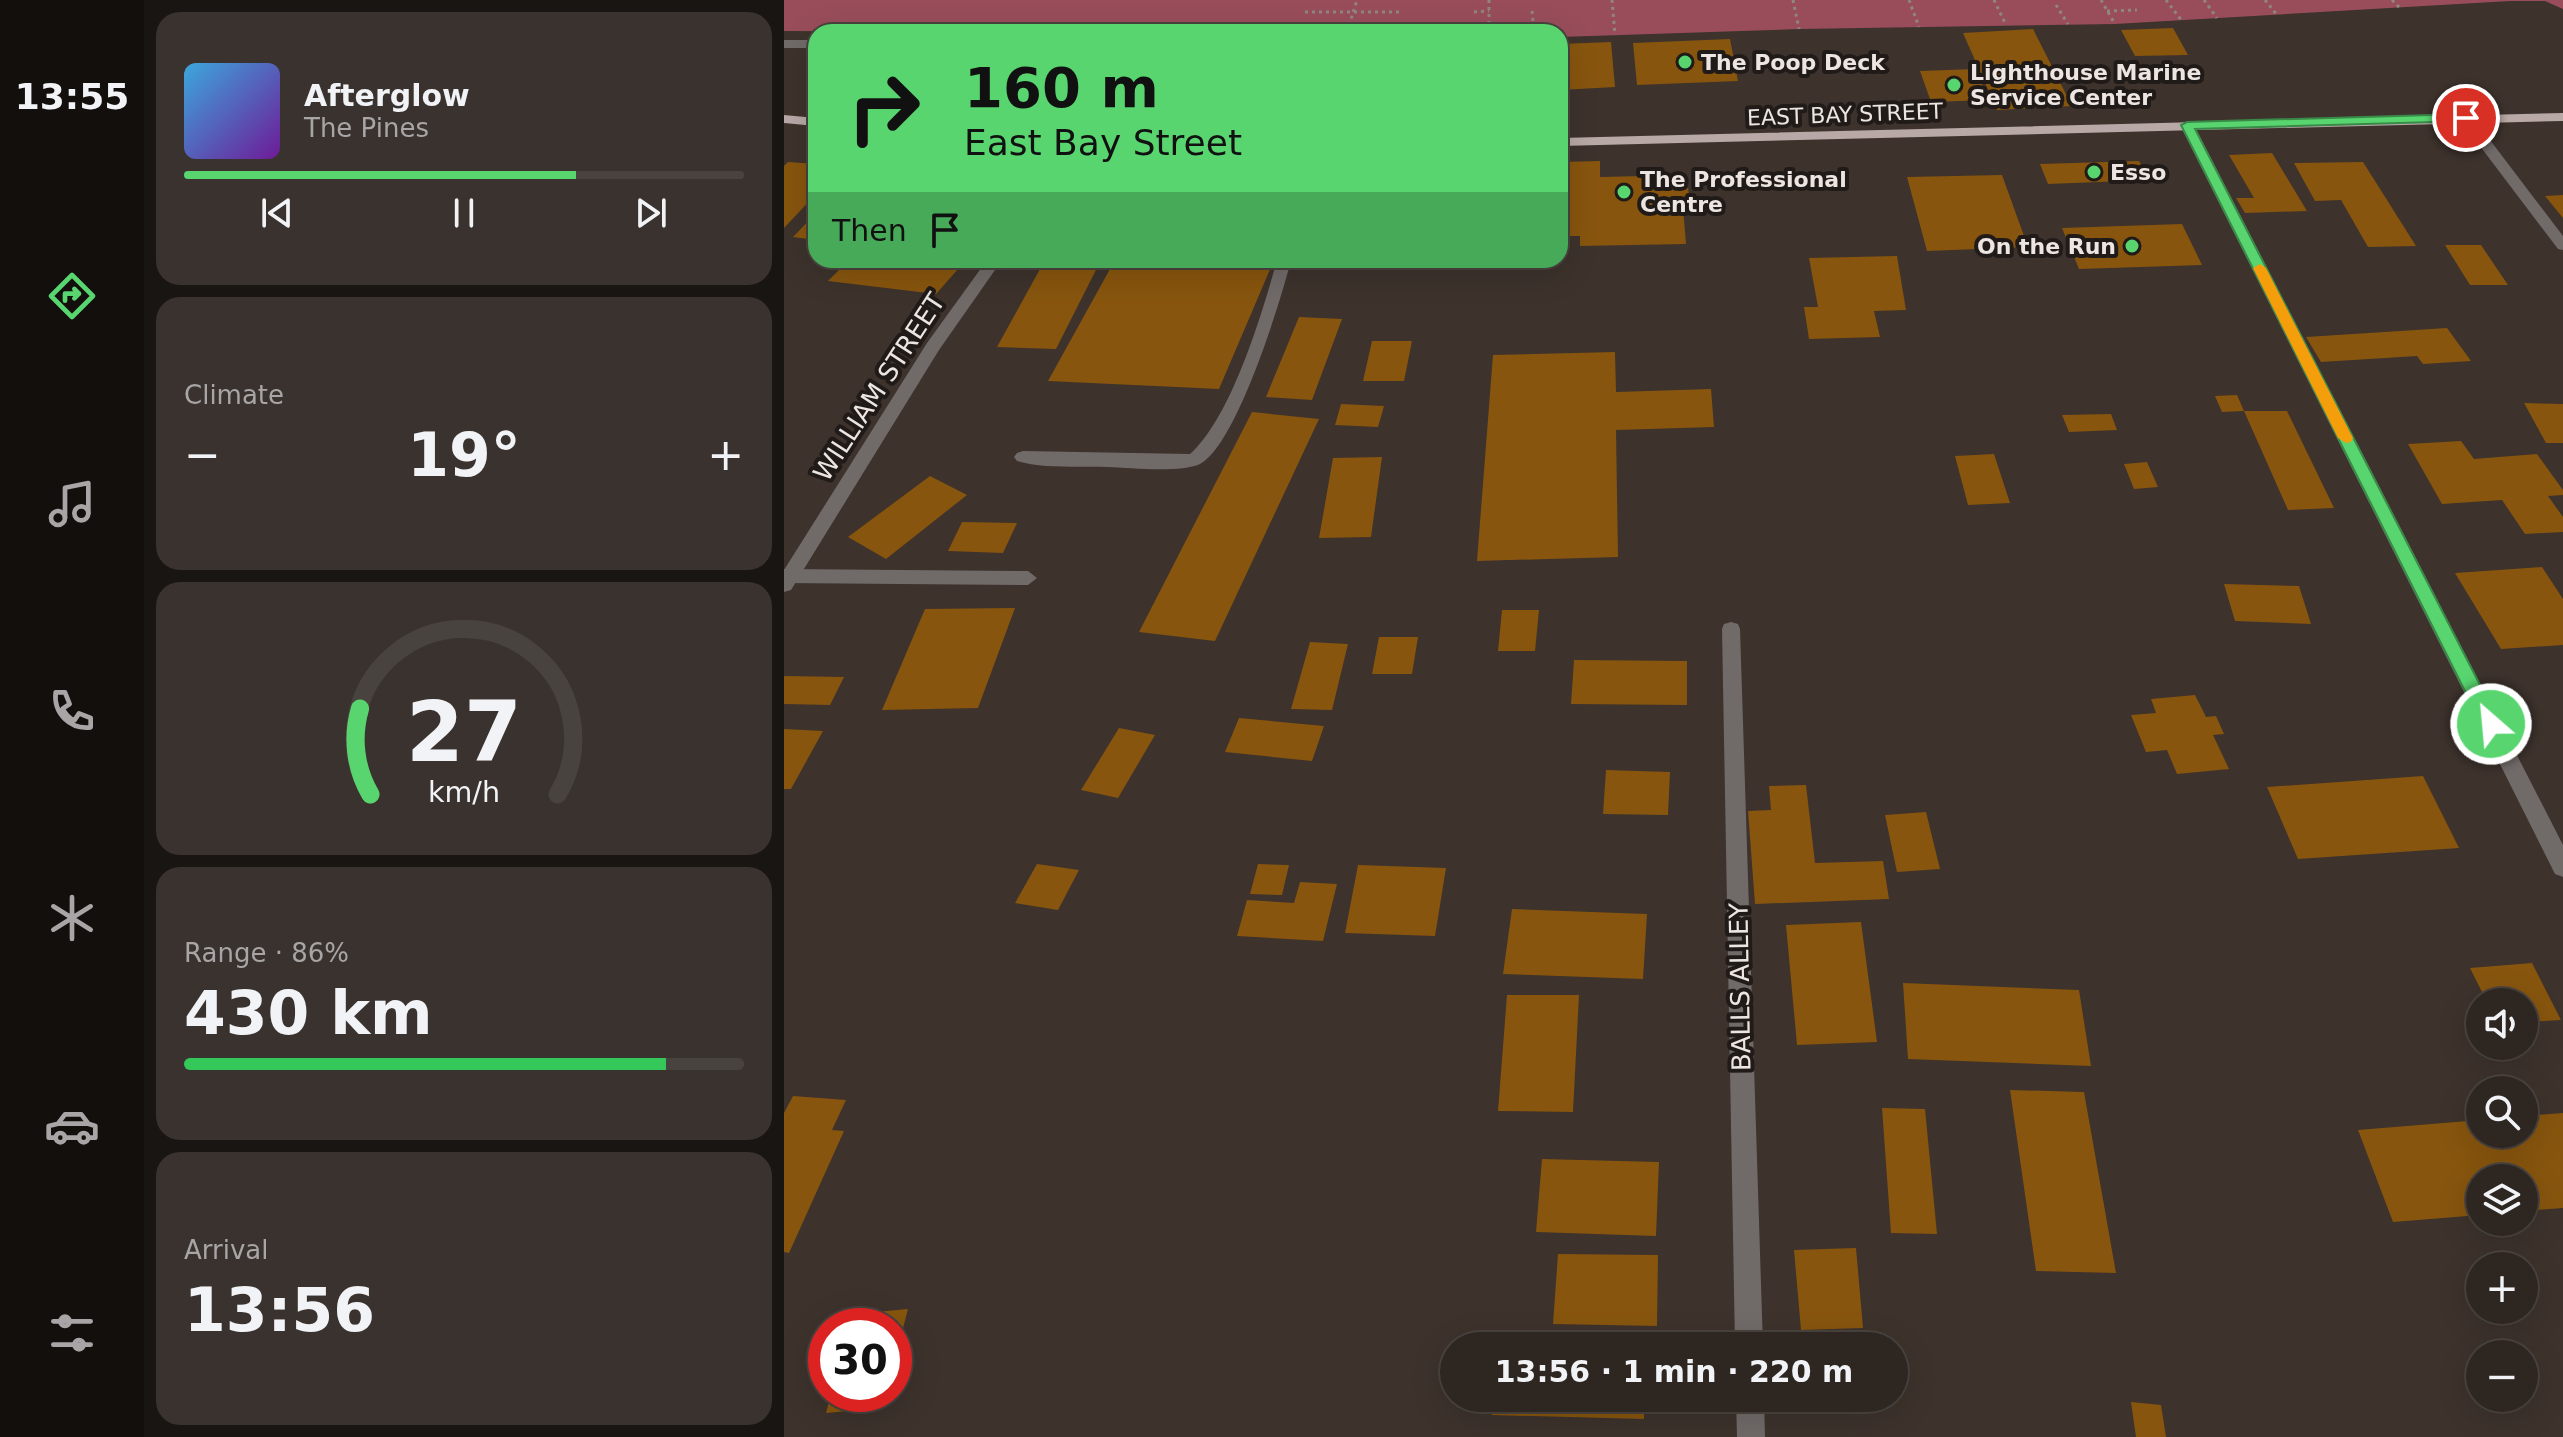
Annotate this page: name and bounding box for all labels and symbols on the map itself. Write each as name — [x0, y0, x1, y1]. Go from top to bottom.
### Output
place label: The Poop Deck — [1701, 50, 1886, 75]
marker: The Poop Deck — [1676, 53, 1694, 71]
place label: Lighthouse Marine Service Center — [1970, 60, 2201, 110]
marker: Lighthouse Marine Service Center — [1945, 76, 1963, 94]
pin — [2432, 84, 2500, 152]
street label: EAST BAY STREET — [1747, 99, 1944, 130]
place label: Esso — [2110, 160, 2166, 185]
marker: Esso — [2085, 163, 2103, 181]
place label: The Professional Centre — [1640, 167, 1847, 217]
marker: The Professional Centre — [1615, 183, 1633, 201]
place label: On the Run — [1977, 234, 2116, 259]
marker: On the Run — [2123, 237, 2141, 255]
street label: WILLIAM STREET — [807, 287, 951, 486]
position arrow — [2449, 682, 2533, 766]
street label: BALLS ALLEY — [1724, 902, 1756, 1071]
speed limit sign: 30 — [808, 1308, 912, 1412]

